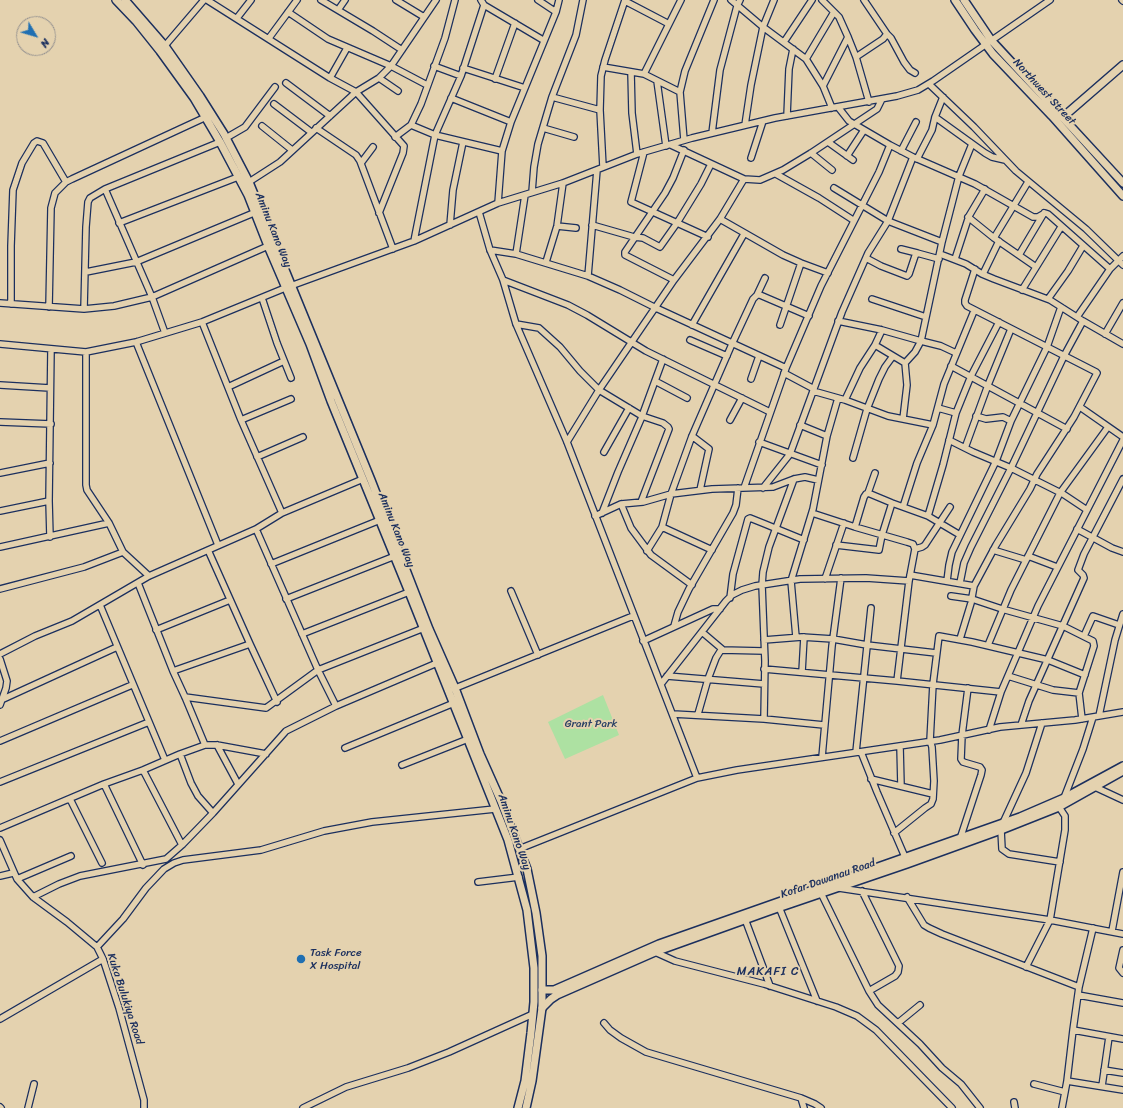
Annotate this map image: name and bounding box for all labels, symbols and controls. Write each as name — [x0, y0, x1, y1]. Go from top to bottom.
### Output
north arrow — [16, 16, 56, 56]
text: N — [35, 34, 55, 52]
street label: Northwest Street — [1010, 56, 1078, 128]
street label: Aminu Kano Way — [252, 191, 294, 269]
street label: Aminu Kano Way — [375, 491, 417, 569]
park label: Grant Park — [565, 717, 617, 731]
street label: Aminu Kano Way — [495, 792, 533, 872]
street label: Kofar Dawanau Road — [779, 857, 877, 901]
place label: Task Force X Hospital — [310, 946, 362, 972]
street label: Kuka Bulukiya Road — [104, 952, 146, 1046]
marker: Task Force X Hospital — [295, 953, 307, 965]
district label: MAKAFI C — [737, 965, 799, 979]

